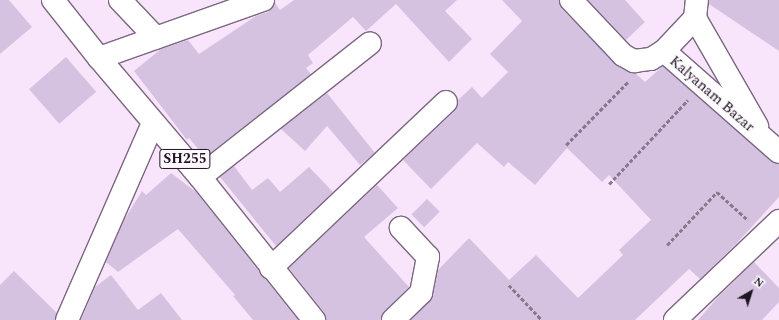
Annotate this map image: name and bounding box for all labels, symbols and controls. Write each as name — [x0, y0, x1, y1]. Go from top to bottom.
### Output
street label: Kalyanam Bazar — [666, 52, 758, 136]
road number: SH255 — [159, 147, 211, 171]
north arrow — [731, 272, 771, 312]
text: N — [750, 273, 768, 292]

